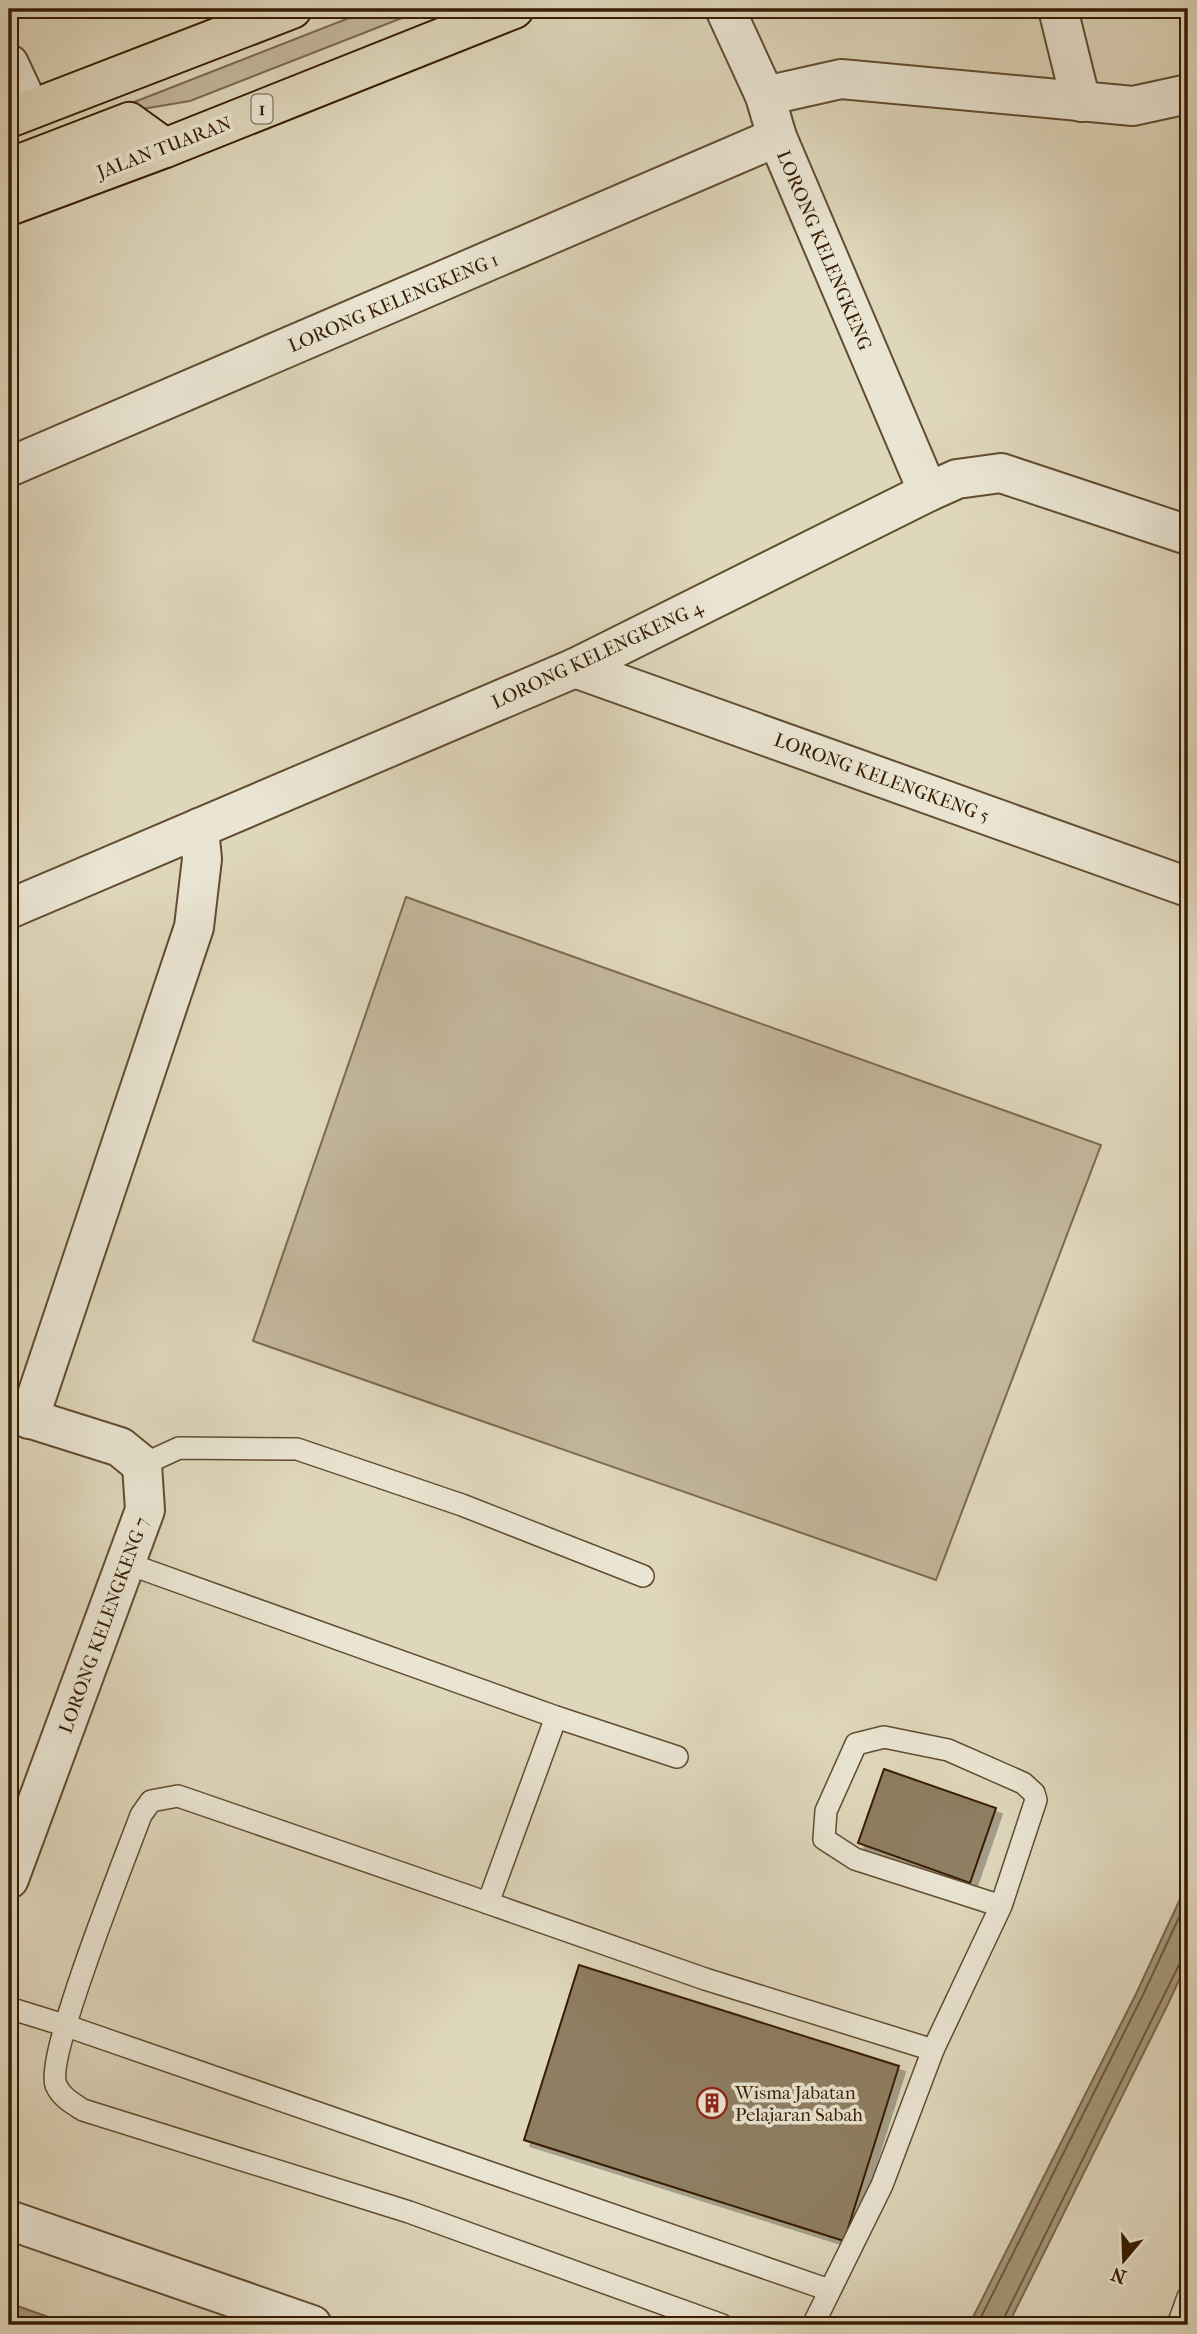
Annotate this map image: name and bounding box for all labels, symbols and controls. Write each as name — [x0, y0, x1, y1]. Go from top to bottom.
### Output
road number: 1 — [252, 94, 272, 124]
street label: JALAN TUARAN — [92, 112, 235, 184]
street label: LORONG KELENGKENG — [772, 147, 876, 354]
street label: LORONG KELENGKENG 1 — [285, 249, 502, 357]
street label: LORONG KELENGKENG 4 — [488, 596, 707, 714]
street label: LORONG KELENGKENG 5 — [771, 729, 992, 827]
street label: LORONG KELENGKENG 7 — [55, 1514, 153, 1736]
place label: Wisma Jabatan Pelajaran Sabah — [734, 2082, 863, 2126]
building icon: Wisma Jabatan Pelajaran Sabah — [695, 2086, 729, 2120]
north arrow — [1088, 2226, 1158, 2296]
text: N — [1108, 2262, 1129, 2288]

